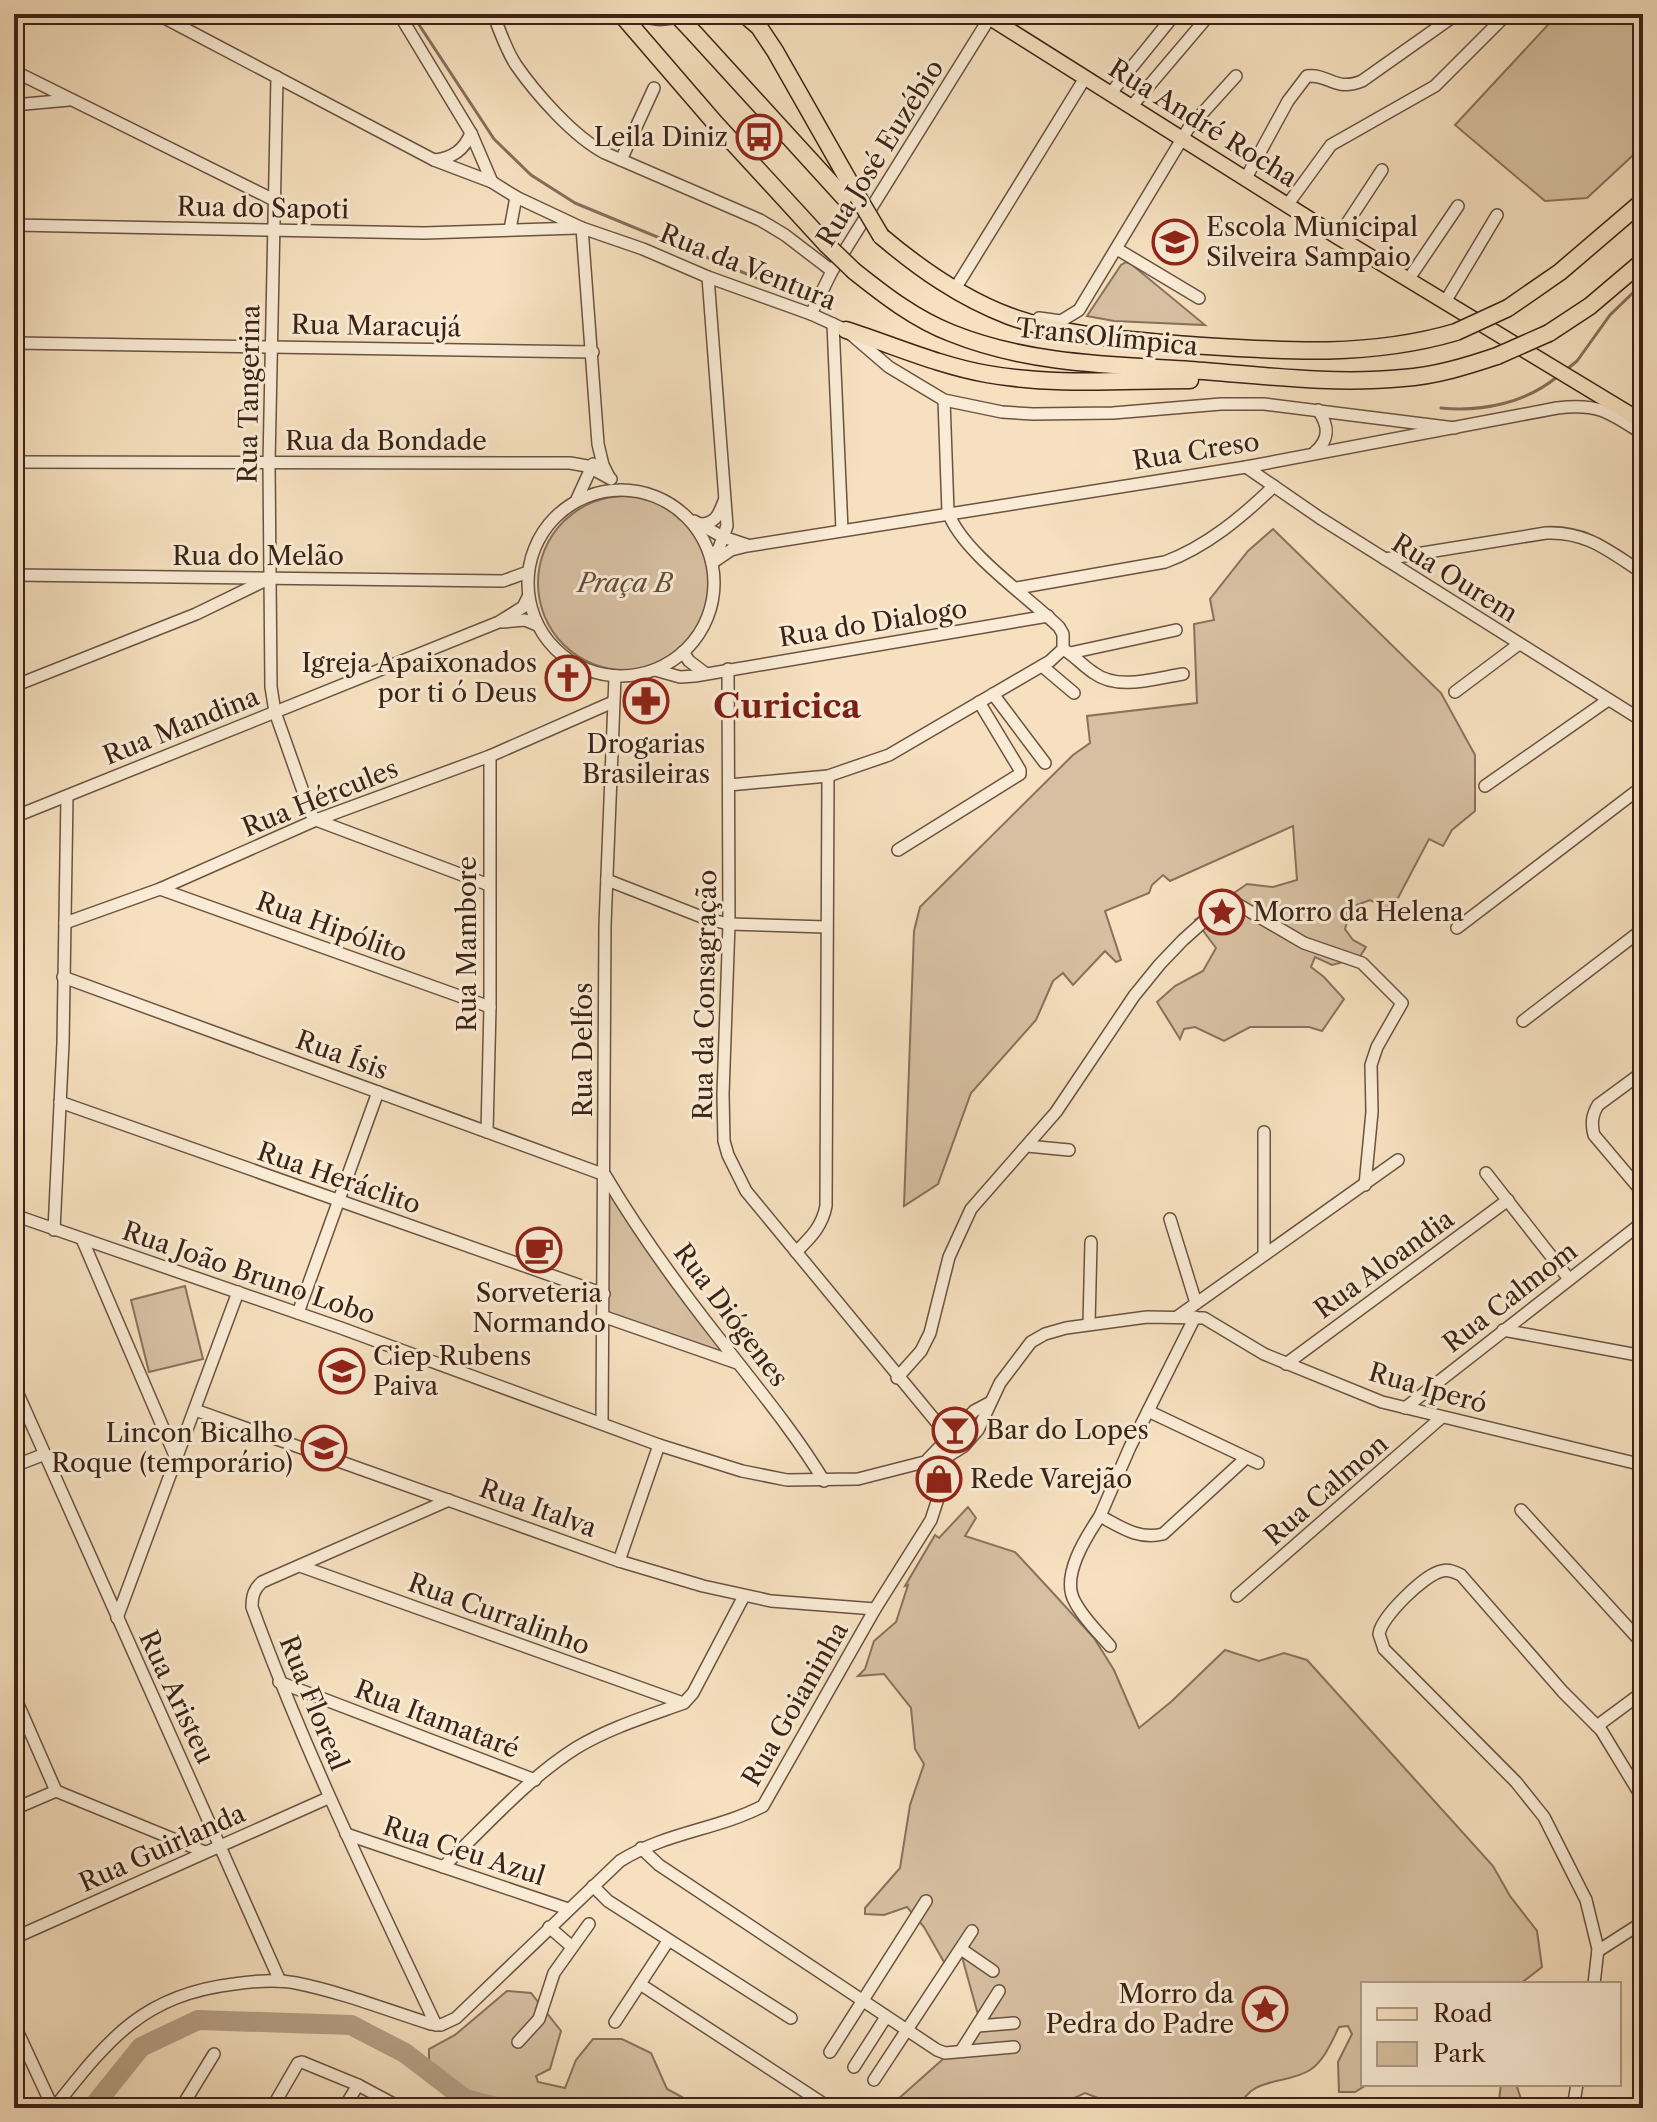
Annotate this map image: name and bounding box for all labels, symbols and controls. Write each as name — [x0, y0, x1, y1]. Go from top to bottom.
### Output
street label: Rua André Rocha — [1103, 52, 1303, 194]
street label: Rua José Euzébio — [810, 54, 950, 252]
bus stop icon: Leila Diniz — [735, 113, 783, 161]
place label: Leila Diniz — [594, 121, 728, 153]
street label: Rua do Sapoti — [177, 190, 349, 226]
place label: Escola Municipal Silveira Sampaio — [1206, 211, 1418, 273]
street label: Rua da Ventura — [655, 217, 841, 317]
school or university icon: Escola Municipal Silveira Sampaio — [1151, 218, 1199, 266]
street label: Rua Tangerina — [231, 304, 267, 484]
street label: Rua Maracujá — [291, 309, 462, 343]
street label: TransOlímpica — [1015, 312, 1200, 362]
street label: Rua da Bondade — [285, 425, 487, 457]
street label: Rua Creso — [1130, 425, 1262, 477]
street label: Rua Ourem — [1386, 527, 1524, 629]
street label: Rua do Melão — [172, 540, 344, 572]
park label: Praça B — [575, 567, 674, 599]
street label: Rua do Dialogo — [777, 592, 969, 654]
place label: Igreja Apaixonados por ti ó Deus — [302, 647, 537, 709]
church icon: Igreja Apaixonados por ti ó Deus — [544, 654, 592, 702]
pharmacy icon: Drogarias Brasileiras — [622, 677, 670, 725]
street label: Rua Mandina — [98, 680, 264, 772]
district label: Curicica — [713, 685, 861, 727]
place label: Drogarias Brasileiras — [582, 728, 710, 790]
street label: Rua Hércules — [237, 752, 403, 844]
street label: Rua Mambore — [451, 856, 483, 1032]
street label: Rua da Consagração — [687, 869, 723, 1121]
street label: Rua Hipólito — [252, 885, 412, 969]
place icon: Morro da Helena — [1198, 888, 1246, 936]
place label: Morro da Helena — [1253, 896, 1464, 928]
street label: Rua Delfos — [567, 983, 599, 1117]
street label: Rua Ísis — [292, 1024, 392, 1086]
street label: Rua Heráclito — [253, 1135, 425, 1221]
street label: Rua Aloandia — [1308, 1202, 1460, 1325]
street label: Rua João Bruno Lobo — [118, 1215, 380, 1331]
cafe icon: Sorveteria Normando — [515, 1226, 563, 1274]
street label: Rua Calmom — [1437, 1235, 1583, 1359]
street label: Rua Diógenes — [667, 1237, 795, 1393]
place label: Sorveteria Normando — [472, 1277, 606, 1339]
place label: Ciep Rubens Paiva — [373, 1340, 531, 1402]
school or university icon: Ciep Rubens Paiva — [318, 1347, 366, 1395]
street label: Rua Iperó — [1365, 1356, 1491, 1420]
bar icon: Bar do Lopes — [931, 1406, 979, 1454]
place label: Bar do Lopes — [986, 1414, 1149, 1446]
place label: Lincon Bicalho Roque (temporário) — [51, 1417, 293, 1479]
school or university icon: Lincon Bicalho Roque (temporário) — [300, 1424, 348, 1472]
street label: Rua Calmon — [1258, 1428, 1394, 1552]
shop icon: Rede Varejão — [915, 1455, 963, 1503]
place label: Rede Varejão — [970, 1463, 1132, 1495]
street label: Rua Italva — [475, 1472, 601, 1544]
street label: Rua Curralinho — [404, 1566, 594, 1662]
street label: Rua Goianinha — [735, 1616, 855, 1792]
street label: Rua Aristeu — [132, 1625, 222, 1769]
street label: Rua Floreal — [272, 1631, 356, 1775]
street label: Rua Itamataré — [350, 1673, 524, 1765]
street label: Rua Guirlanda — [74, 1797, 250, 1899]
street label: Rua Ceu Azul — [379, 1810, 549, 1892]
place label: Morro da Pedra do Padre — [1046, 1978, 1234, 2040]
legend — [1361, 1982, 1621, 2086]
place icon: Morro da Pedra do Padre — [1241, 1985, 1289, 2033]
text: Road — [1433, 1999, 1493, 2028]
text: Park — [1433, 2039, 1486, 2068]

